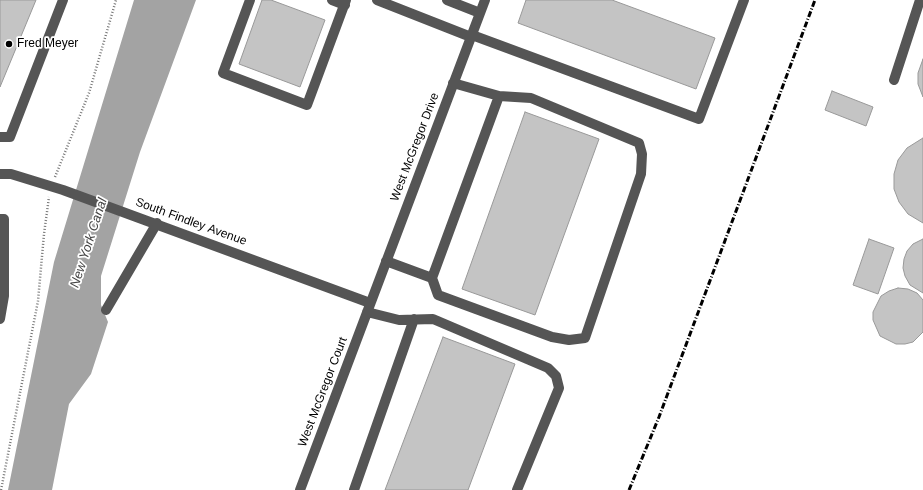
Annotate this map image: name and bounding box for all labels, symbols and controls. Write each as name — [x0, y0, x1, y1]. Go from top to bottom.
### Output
place label: Fred Meyer — [17, 37, 78, 51]
marker: Fred Meyer — [4, 39, 14, 49]
street label: West McGregor Drive — [388, 91, 442, 203]
street label: South Findley Avenue — [133, 195, 249, 249]
water label: New York Canal — [67, 196, 111, 290]
street label: West McGregor Court — [295, 335, 351, 449]

